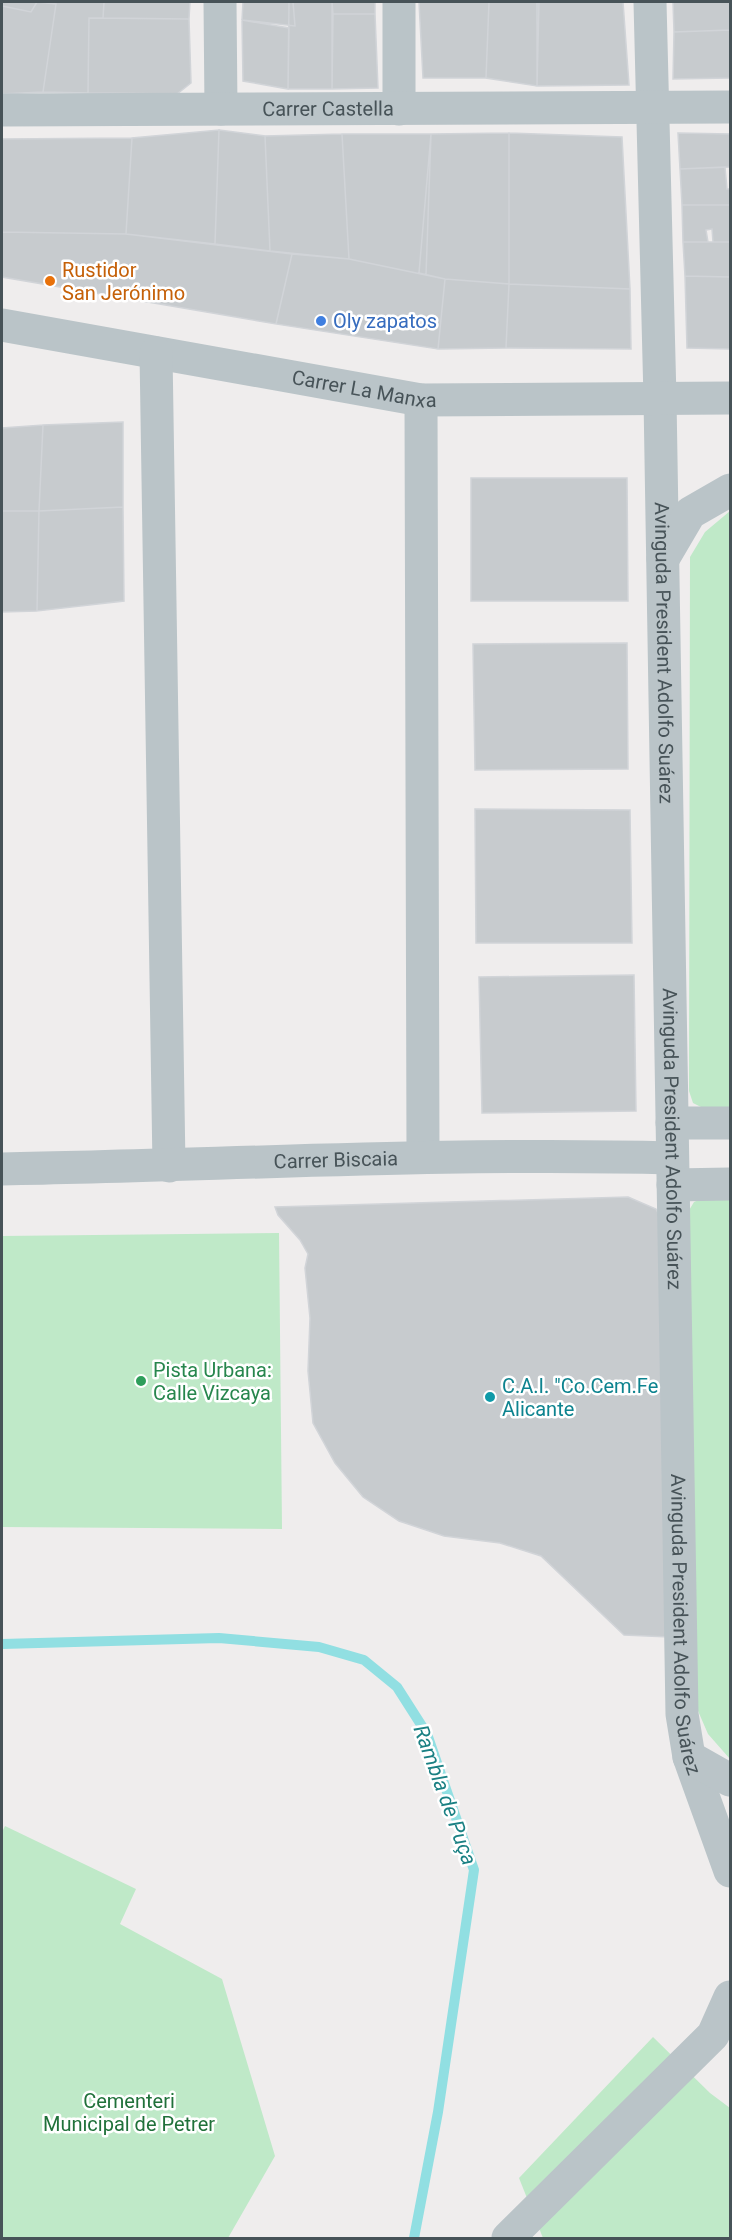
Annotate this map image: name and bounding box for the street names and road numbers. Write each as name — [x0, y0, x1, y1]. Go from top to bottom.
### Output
street label: Carrer Castella — [262, 96, 394, 121]
street label: Carrer La Manxa — [290, 365, 437, 413]
street label: Avinguda President Adolfo Suárez — [650, 502, 679, 804]
street label: Avinguda President Adolfo Suárez — [658, 988, 687, 1290]
street label: Carrer Biscaia — [273, 1146, 398, 1174]
street label: Avinguda President Adolfo Suárez — [666, 1474, 706, 1778]

